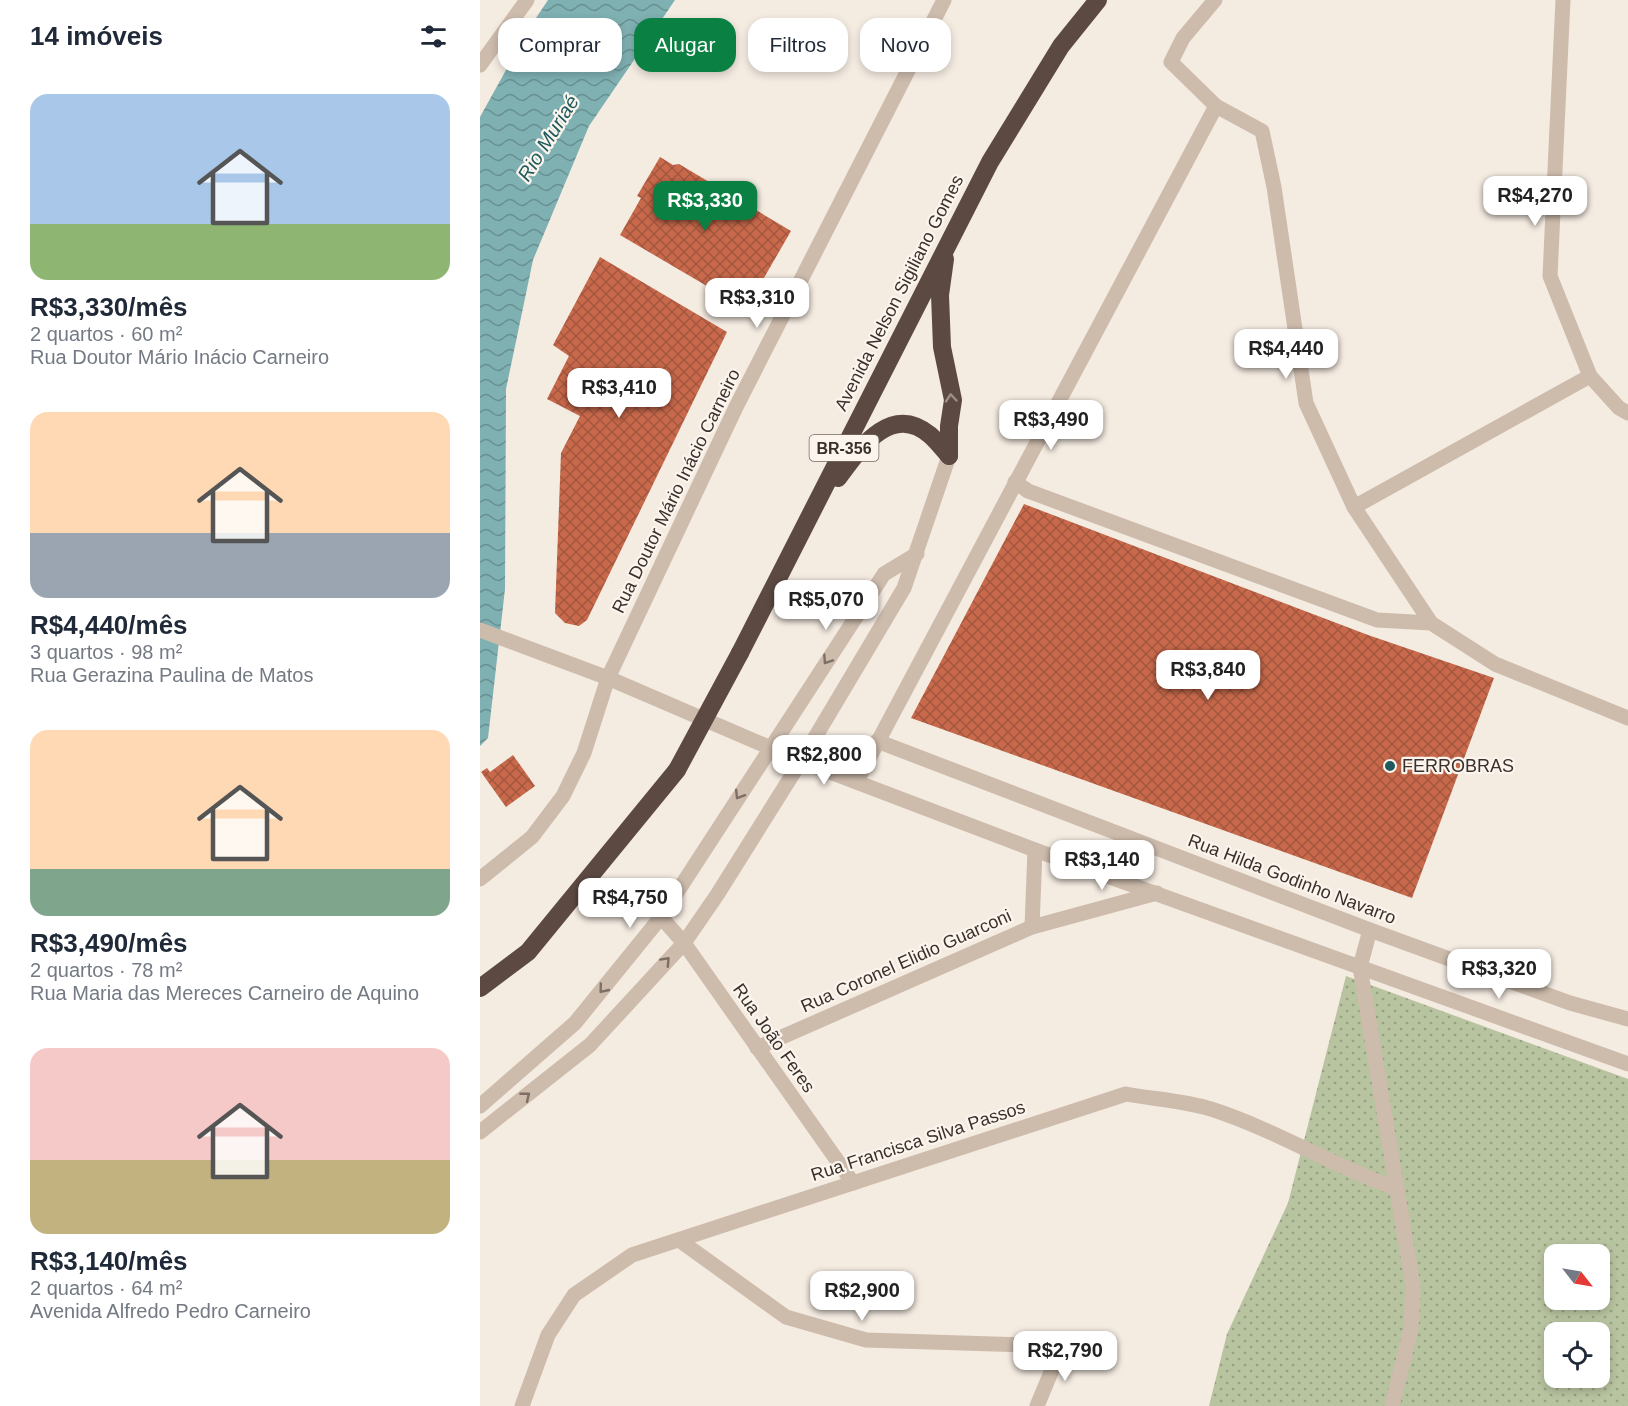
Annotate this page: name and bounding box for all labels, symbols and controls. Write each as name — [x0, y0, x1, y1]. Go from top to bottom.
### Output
chip: Comprar — [498, 18, 622, 72]
chip: Alugar — [634, 18, 736, 72]
chip: Filtros — [748, 18, 848, 72]
chip: Novo — [860, 18, 951, 72]
icon: filters — [417, 20, 450, 53]
text: 14 imóveis — [30, 21, 163, 51]
water label: Rio Muriaé — [513, 91, 583, 185]
icon: home — [186, 133, 294, 241]
street label: Avenida Nelson Sigiliano Gomes — [831, 172, 967, 414]
pin: R$4,270 — [1480, 176, 1590, 227]
pin: R$3,330 — [650, 181, 760, 232]
text: R$4,270 — [1497, 184, 1573, 206]
text: R$3,330 — [667, 189, 743, 211]
pin: R$3,310 — [702, 278, 812, 329]
text: R$3,310 — [719, 286, 795, 308]
text: R$3,330/mês — [30, 292, 188, 322]
text: 2 quartos · 60 m² — [30, 323, 182, 345]
pin: R$4,440 — [1231, 329, 1341, 380]
text: R$4,440 — [1248, 337, 1324, 359]
text: Rua Doutor Mário Inácio Carneiro — [30, 346, 329, 368]
street label: Rua Doutor Mário Inácio Carneiro — [608, 366, 744, 616]
pin: R$3,410 — [564, 368, 674, 419]
text: R$3,410 — [581, 376, 657, 398]
one-way arrow — [945, 393, 958, 402]
pin: R$3,490 — [996, 400, 1106, 451]
text: R$3,490 — [1013, 408, 1089, 430]
road number: BR-356 — [810, 435, 878, 461]
icon: home — [186, 451, 294, 559]
pin: R$5,070 — [771, 580, 881, 631]
text: R$5,070 — [788, 588, 864, 610]
text: R$4,440/mês — [30, 610, 188, 640]
text: 3 quartos · 98 m² — [30, 641, 182, 663]
pin: R$3,840 — [1153, 650, 1263, 701]
one-way arrow — [822, 654, 834, 664]
text: R$3,840 — [1170, 658, 1246, 680]
text: Rua Gerazina Paulina de Matos — [30, 664, 314, 686]
pin: R$2,800 — [769, 735, 879, 786]
text: R$2,800 — [786, 743, 862, 765]
place label: FERROBRAS — [1402, 756, 1514, 776]
marker: FERROBRAS — [1383, 759, 1397, 773]
icon: home — [186, 769, 294, 877]
one-way arrow — [734, 789, 746, 799]
street label: Rua Hilda Godinho Navarro — [1185, 830, 1399, 928]
pin: R$3,140 — [1047, 840, 1157, 891]
text: R$3,140 — [1064, 848, 1140, 870]
pin: R$4,750 — [575, 878, 685, 929]
text: R$4,750 — [592, 886, 668, 908]
street label: Rua Coronel Elidio Guarconi — [798, 905, 1014, 1017]
text: R$3,490/mês — [30, 928, 188, 958]
pin: R$3,320 — [1444, 949, 1554, 1000]
text: R$3,320 — [1461, 957, 1537, 979]
one-way arrow — [659, 958, 670, 969]
text: 2 quartos · 78 m² — [30, 959, 182, 981]
street label: Rua João Feres — [729, 980, 819, 1096]
text: Rua Maria das Mereces Carneiro de Aquino — [30, 982, 419, 1004]
one-way arrow — [599, 982, 610, 993]
icon: home — [186, 1087, 294, 1195]
one-way arrow — [519, 1092, 530, 1103]
street label: Rua Francisca Silva Passos — [808, 1097, 1028, 1185]
north arrow — [1544, 1244, 1610, 1310]
map controls — [1544, 1244, 1610, 1388]
text: R$3,140/mês — [30, 1246, 188, 1276]
pin: R$2,900 — [807, 1271, 917, 1322]
text: 2 quartos · 64 m² — [30, 1277, 182, 1299]
text: R$2,900 — [824, 1279, 900, 1301]
text: Avenida Alfredo Pedro Carneiro — [30, 1300, 311, 1322]
button: locate — [1544, 1322, 1610, 1388]
pin: R$2,790 — [1010, 1331, 1120, 1382]
text: R$2,790 — [1027, 1339, 1103, 1361]

